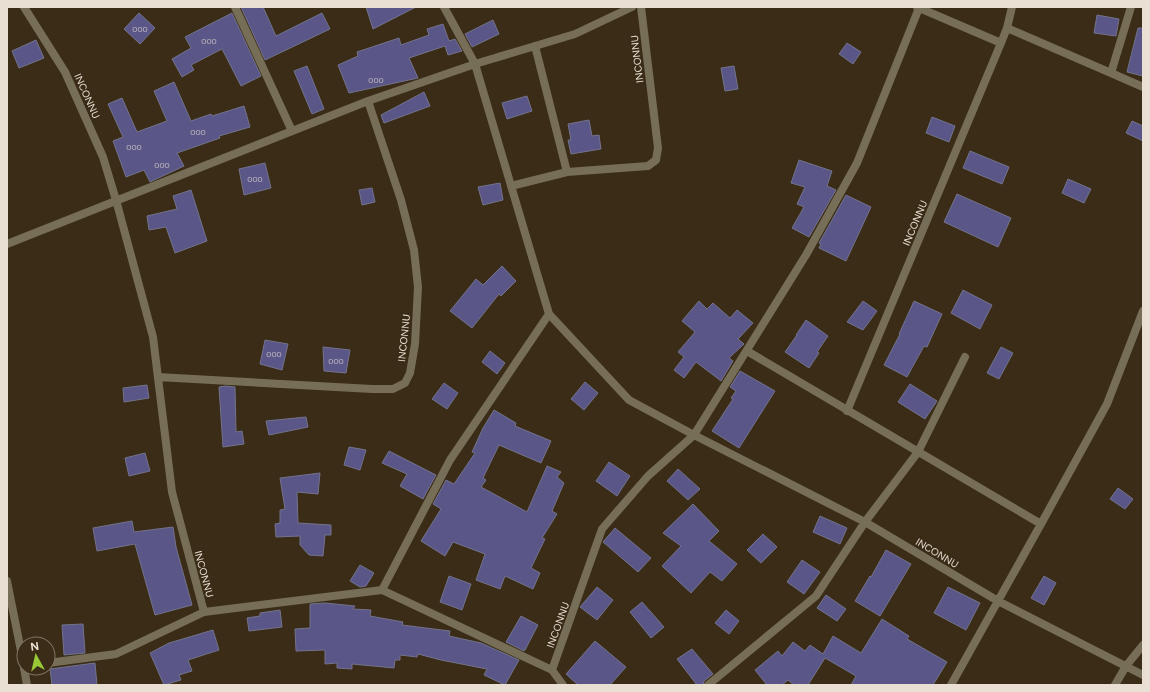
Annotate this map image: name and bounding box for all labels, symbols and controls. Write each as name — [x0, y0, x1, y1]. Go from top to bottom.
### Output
house number: 000 — [132, 24, 148, 34]
street label: INCONNU — [628, 34, 646, 84]
house number: 000 — [201, 36, 217, 46]
street label: INCONNU — [71, 71, 103, 121]
house number: 000 — [368, 75, 384, 85]
house number: 000 — [190, 127, 206, 137]
house number: 000 — [126, 142, 142, 152]
house number: 000 — [154, 160, 170, 170]
house number: 000 — [247, 174, 263, 184]
street label: INCONNU — [900, 198, 930, 248]
street label: INCONNU — [395, 313, 413, 363]
house number: 000 — [266, 349, 282, 359]
house number: 000 — [328, 356, 344, 366]
street label: INCONNU — [913, 535, 961, 571]
street label: INCONNU — [192, 549, 216, 599]
street label: INCONNU — [544, 600, 572, 650]
north arrow — [16, 636, 56, 676]
text: N — [30, 640, 40, 654]

